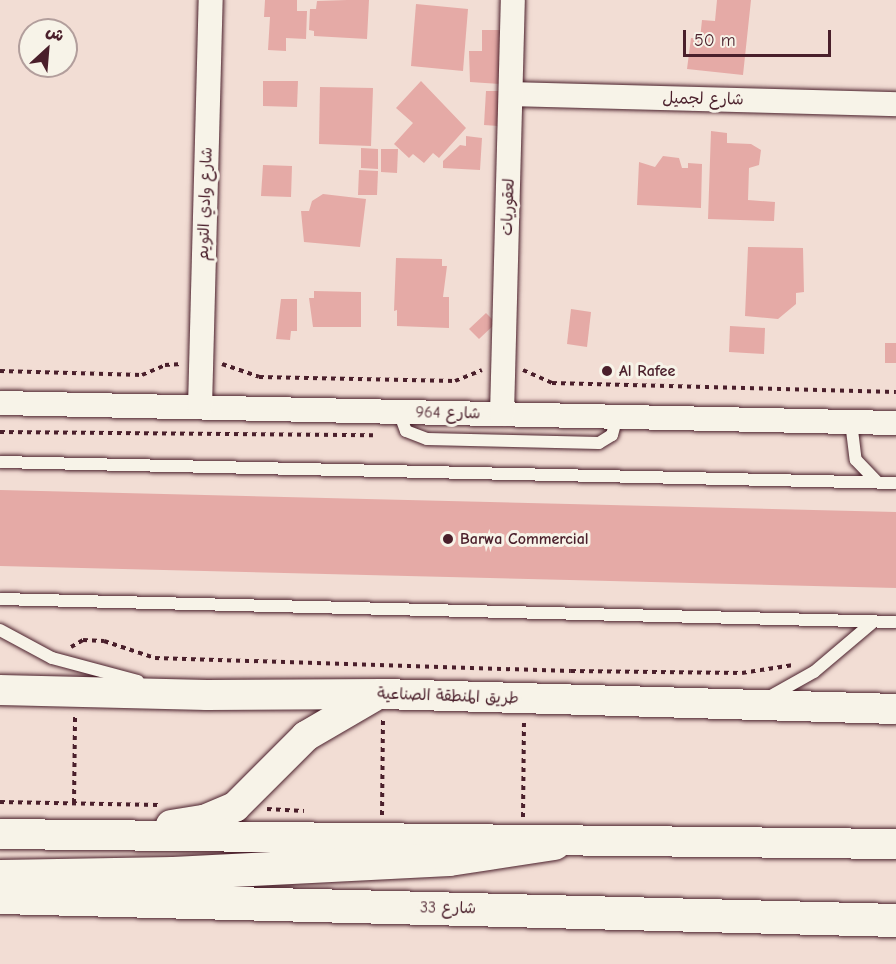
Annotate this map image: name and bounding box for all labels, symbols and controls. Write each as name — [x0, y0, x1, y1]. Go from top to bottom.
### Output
north arrow — [18, 18, 78, 78]
scale bar — [686, 18, 834, 56]
text: ش — [43, 22, 67, 46]
text: 50 m — [694, 30, 736, 51]
street label: شارع لجميل — [662, 89, 744, 109]
street label: شارع وادي التويم — [193, 147, 217, 261]
street label: لعقوريات — [497, 178, 519, 236]
place label: Al Rafee — [619, 361, 675, 381]
marker: Al Rafee — [600, 364, 614, 378]
street label: شارع 964 — [415, 403, 481, 423]
place label: Barwa Commercial — [460, 529, 589, 549]
marker: Barwa Commercial — [441, 532, 455, 546]
street label: طريق المنطقة الصناعية — [377, 684, 519, 708]
street label: شارع 33 — [420, 898, 476, 918]

